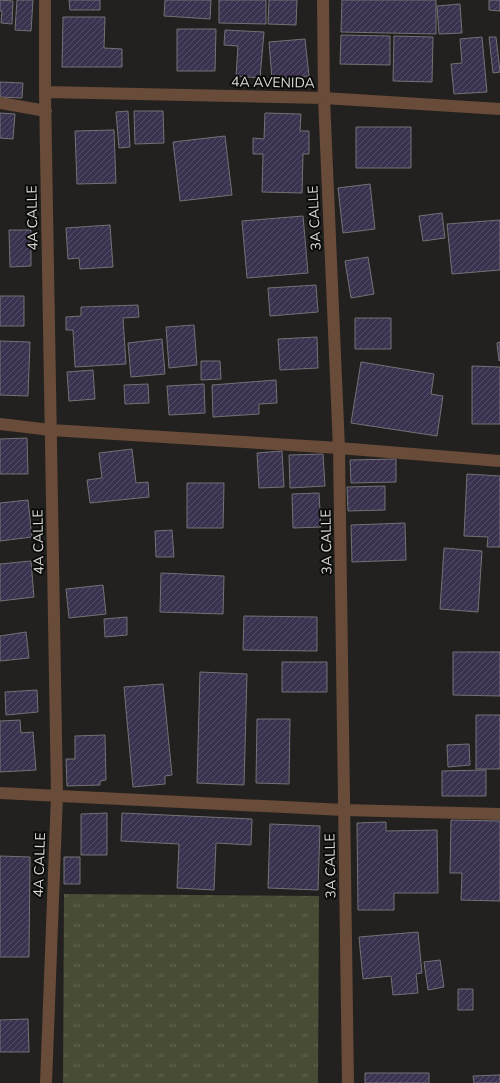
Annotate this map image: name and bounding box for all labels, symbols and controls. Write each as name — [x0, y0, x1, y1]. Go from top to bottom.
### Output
street label: 4A AVENIDA — [231, 72, 315, 93]
street label: 4A CALLE — [22, 185, 43, 251]
street label: 3A CALLE — [303, 185, 326, 251]
street label: 4A CALLE — [28, 509, 49, 575]
street label: 3A CALLE — [316, 509, 337, 575]
street label: 4A CALLE — [29, 832, 50, 898]
street label: 3A CALLE — [320, 833, 341, 899]

